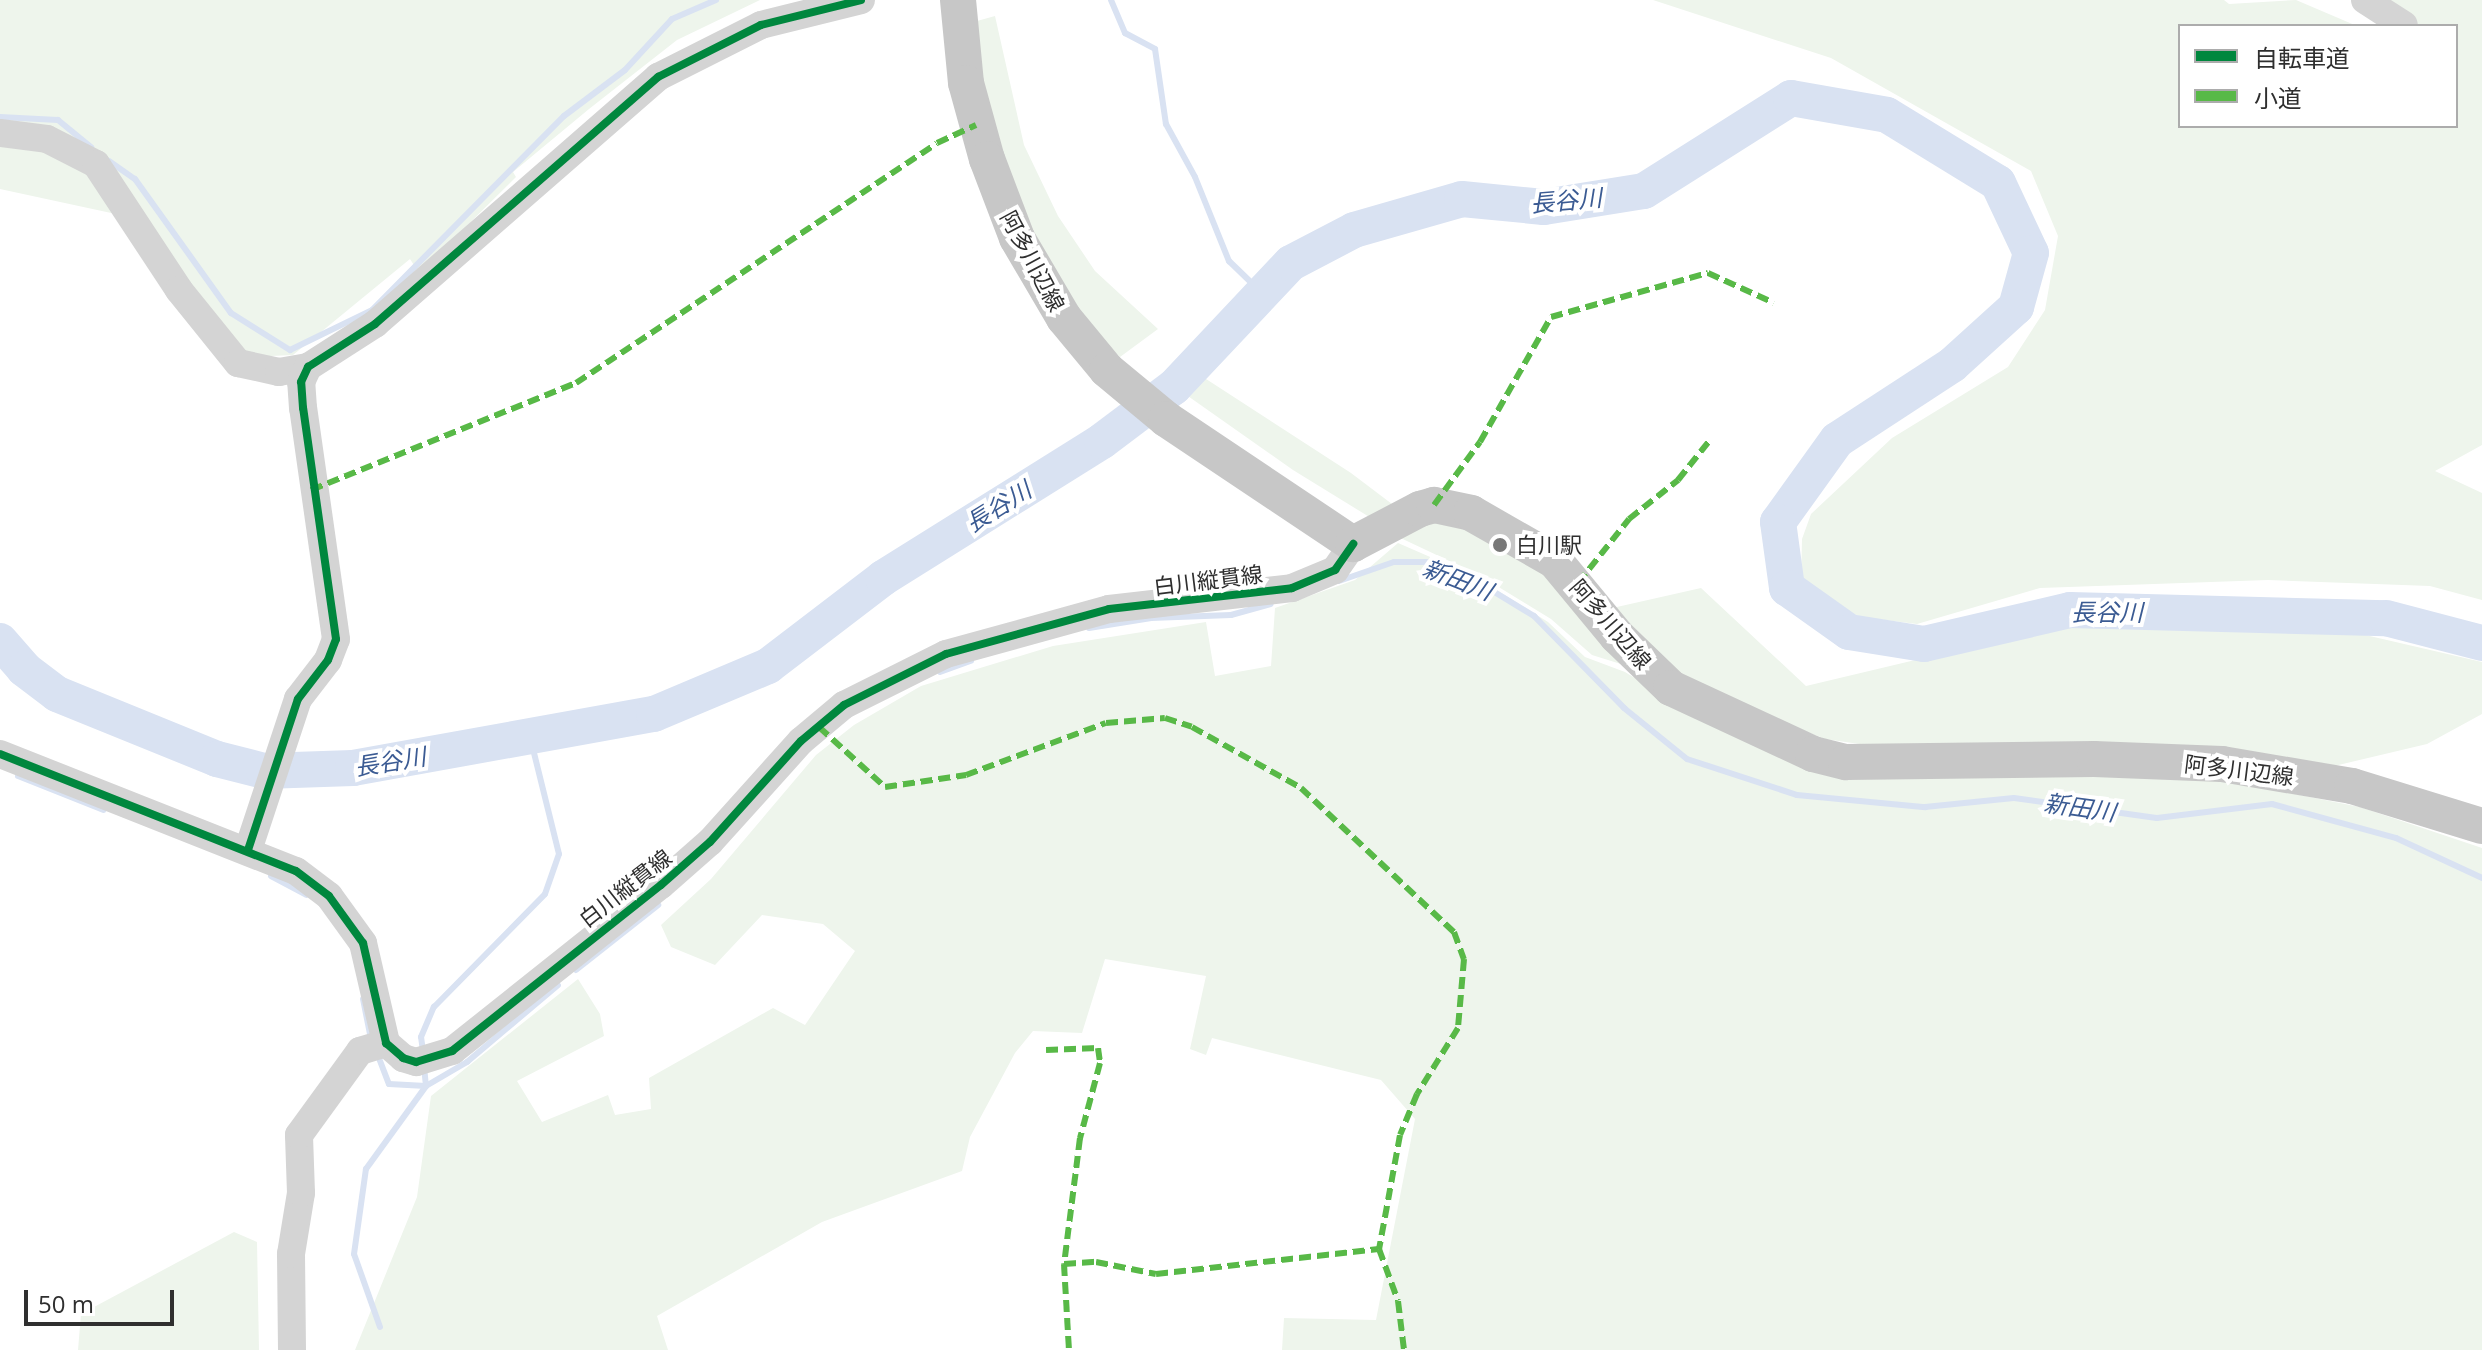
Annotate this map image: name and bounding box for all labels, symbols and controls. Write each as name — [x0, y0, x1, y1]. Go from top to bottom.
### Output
legend — [2178, 24, 2458, 128]
text: 自転車道 — [2254, 41, 2350, 74]
text: 小道 — [2254, 81, 2302, 114]
water label: 長谷川 — [1529, 183, 1603, 217]
street label: 阿多川辺線 — [996, 206, 1070, 316]
water label: 長谷川 — [960, 475, 1036, 537]
place label: 白川駅 — [1516, 532, 1582, 558]
marker: 白川駅 — [1491, 536, 1509, 554]
water label: 新田川 — [1419, 553, 1497, 605]
street label: 白川縦貫線 — [1152, 560, 1264, 600]
street label: 阿多川辺線 — [1565, 574, 1657, 674]
water label: 長谷川 — [2071, 598, 2143, 626]
water label: 長谷川 — [352, 741, 428, 781]
street label: 阿多川辺線 — [2183, 750, 2295, 790]
water label: 新田川 — [2042, 788, 2118, 826]
street label: 白川縦貫線 — [574, 844, 676, 932]
scale bar — [28, 1274, 178, 1324]
text: 50 m — [38, 1287, 94, 1320]

